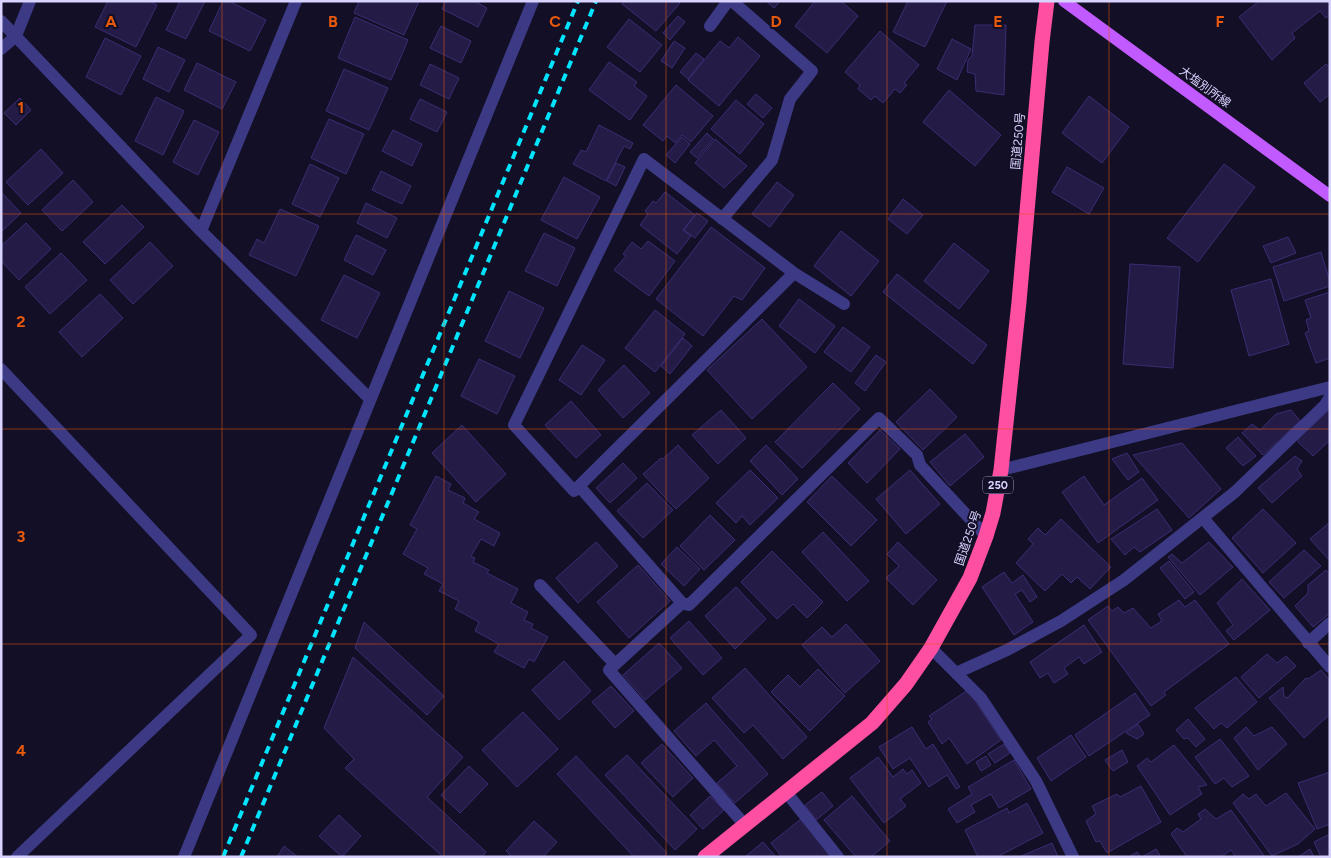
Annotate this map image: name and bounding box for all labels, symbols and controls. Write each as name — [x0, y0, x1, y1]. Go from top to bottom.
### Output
text: A — [105, 12, 117, 31]
text: B — [328, 12, 338, 31]
text: C — [549, 12, 561, 31]
text: D — [770, 12, 782, 31]
text: E — [993, 12, 1003, 31]
text: F — [1216, 12, 1225, 31]
street label: 大塩別所線 — [1177, 64, 1233, 110]
text: 1 — [18, 98, 24, 117]
street label: 国道250号 — [1009, 112, 1027, 170]
text: 2 — [16, 312, 26, 331]
road number: 250 — [983, 476, 1013, 494]
street label: 国道250号 — [952, 509, 984, 567]
text: 3 — [17, 527, 26, 546]
text: 4 — [16, 741, 26, 760]

